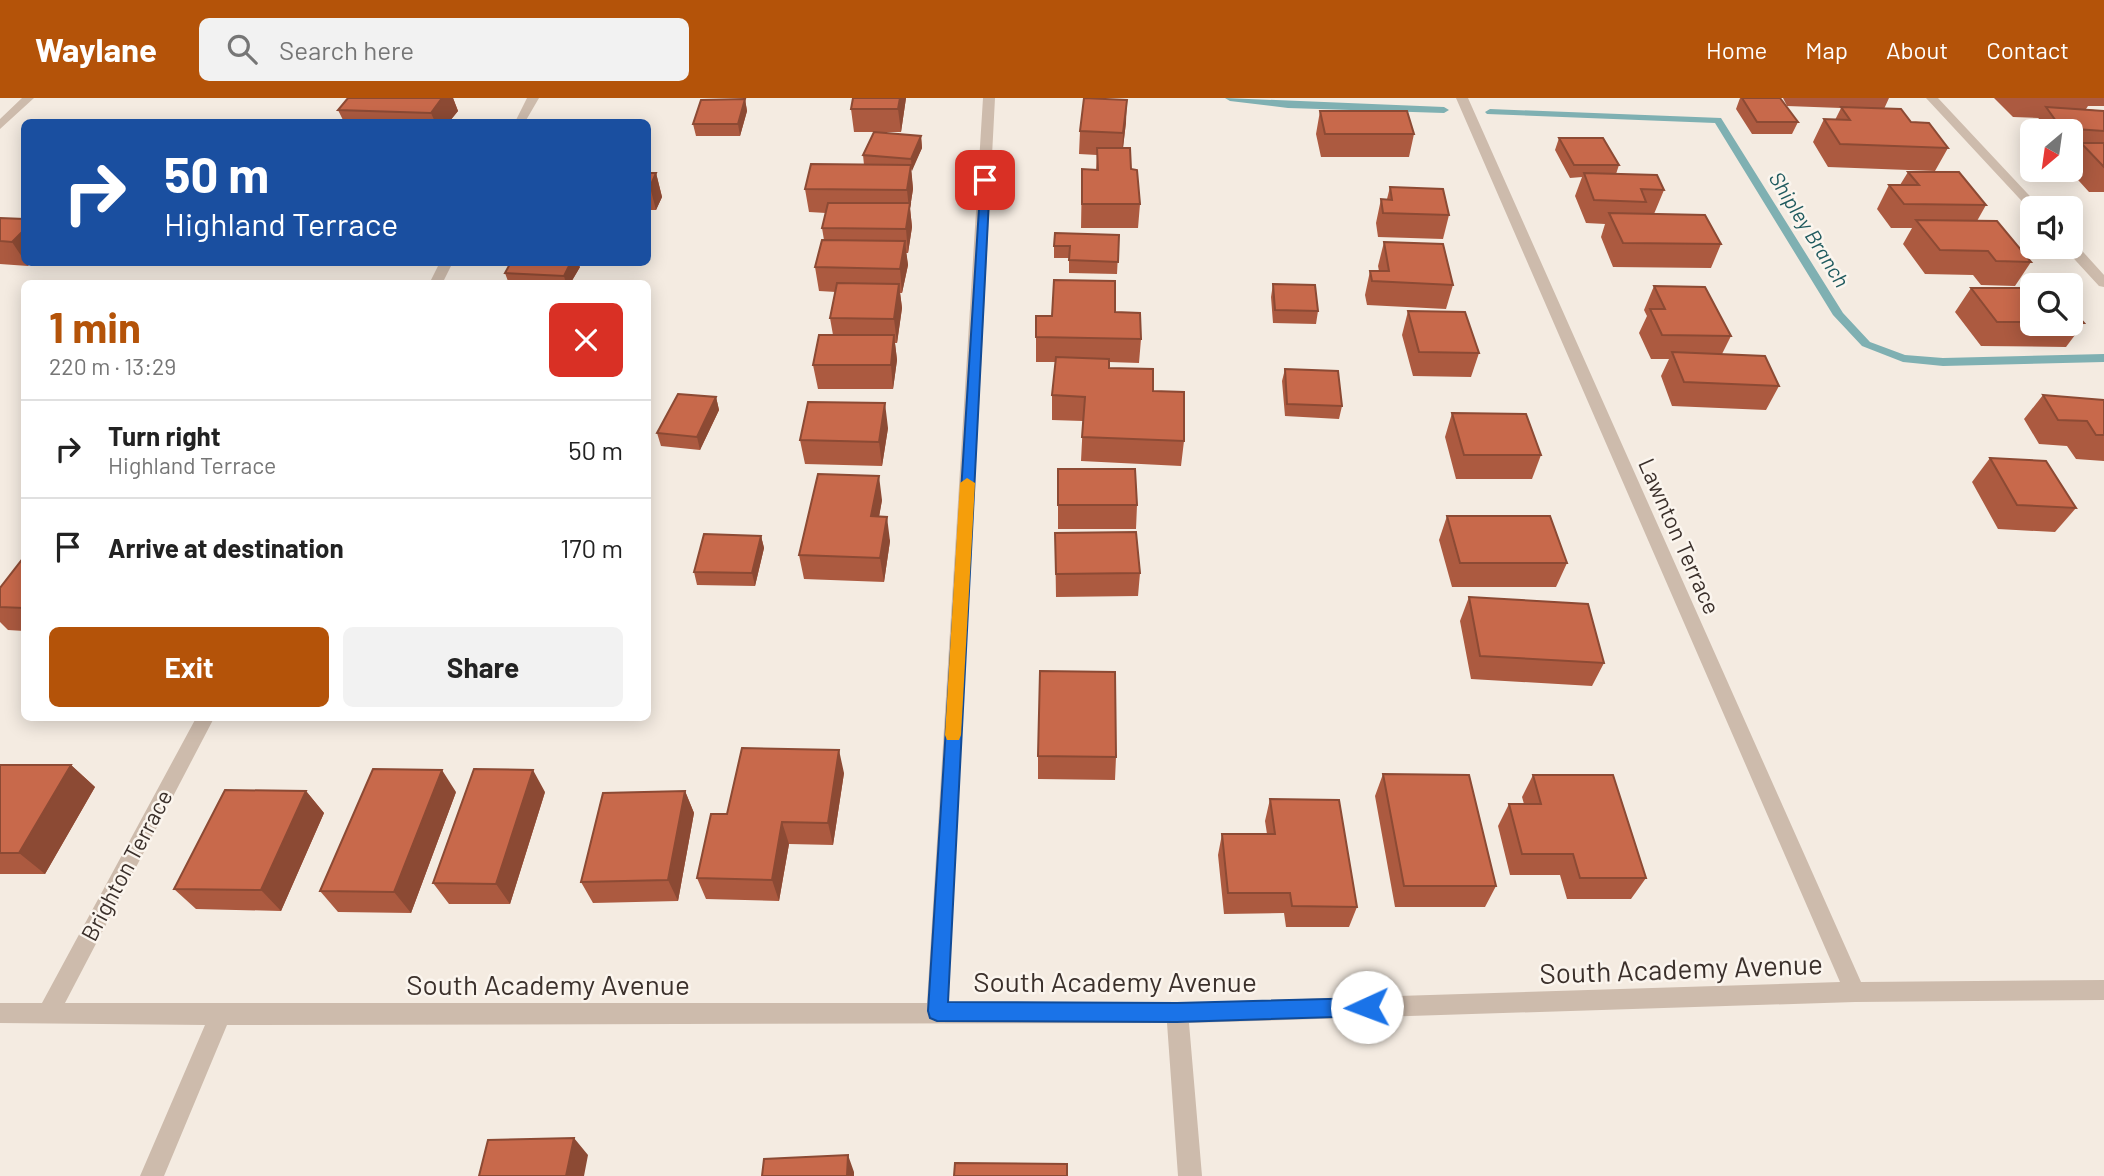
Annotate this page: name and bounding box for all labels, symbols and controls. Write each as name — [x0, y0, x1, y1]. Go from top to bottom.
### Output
search box — [199, 18, 689, 81]
text: Waylane — [35, 29, 157, 69]
icon: search — [223, 30, 261, 68]
text: Search here — [279, 34, 414, 65]
text: Home — [1706, 35, 1767, 64]
text: Map — [1805, 35, 1848, 64]
text: About — [1886, 35, 1948, 64]
text: Contact — [1986, 35, 2069, 64]
north arrow — [2020, 119, 2082, 182]
map controls — [2020, 119, 2083, 336]
text: 50 m — [164, 144, 269, 203]
icon: right — [49, 147, 140, 238]
pin — [955, 150, 1015, 210]
icon: arrive — [966, 161, 1004, 199]
water label: Shipley Branch — [1765, 167, 1855, 291]
button: sound — [2020, 196, 2083, 259]
text: Highland Terrace — [164, 204, 398, 242]
button: search — [2020, 273, 2083, 336]
text: 1 min — [49, 301, 141, 351]
button: close — [549, 303, 623, 377]
text: 220 m · 13:29 — [49, 352, 176, 380]
text: Turn right — [108, 420, 221, 451]
icon: right — [49, 430, 87, 468]
text: 50 m — [568, 434, 623, 465]
text: Highland Terrace — [108, 451, 276, 479]
street label: Lawnton Terrace — [1633, 454, 1727, 618]
icon: arrive — [49, 528, 87, 566]
text: Arrive at destination — [108, 532, 344, 563]
text: 170 m — [560, 532, 623, 563]
button: Exit — [49, 627, 329, 707]
button: Share — [343, 627, 623, 707]
street label: Brighton Terrace — [74, 785, 178, 945]
street label: South Academy Avenue — [1539, 946, 1823, 990]
street label: South Academy Avenue — [973, 964, 1257, 998]
street label: South Academy Avenue — [406, 967, 690, 1001]
position arrow — [1330, 970, 1404, 1044]

